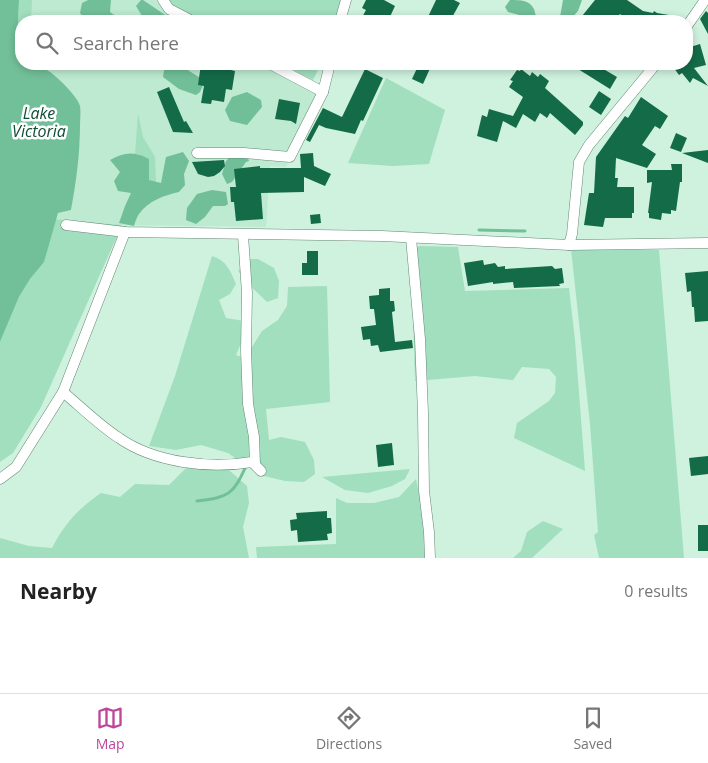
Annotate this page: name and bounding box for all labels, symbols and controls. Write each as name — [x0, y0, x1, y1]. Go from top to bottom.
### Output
search box — [15, 15, 693, 70]
icon: search — [33, 29, 61, 57]
text: Search here — [73, 30, 179, 56]
water label: Lake Victoria — [12, 102, 66, 142]
text: Nearby — [20, 577, 97, 605]
text: 0 results — [624, 580, 688, 602]
tab: Map — [96, 704, 125, 753]
tab: Directions — [316, 704, 382, 753]
tab: Saved — [573, 704, 612, 753]

